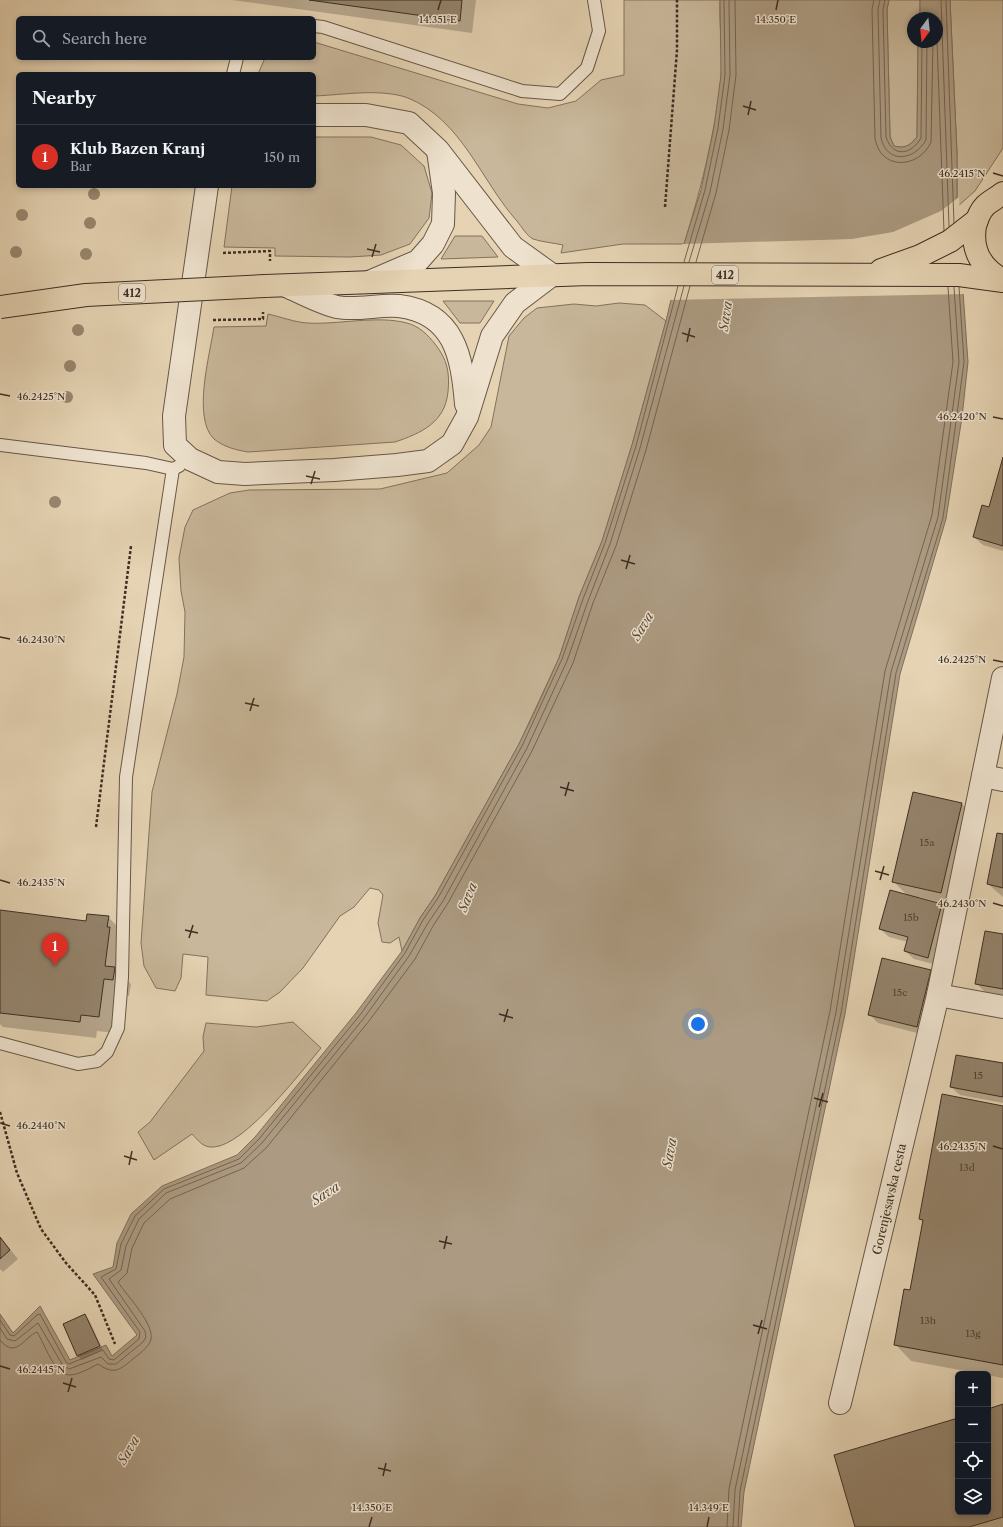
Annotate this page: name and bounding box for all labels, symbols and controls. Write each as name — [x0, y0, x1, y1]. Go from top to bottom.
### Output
north arrow — [907, 12, 943, 48]
text: 14.351°E — [419, 13, 457, 26]
text: 14.350°E — [756, 13, 796, 26]
search box — [16, 16, 316, 60]
icon: search — [30, 27, 52, 49]
text: Search here — [62, 29, 147, 48]
text: Nearby — [32, 88, 96, 108]
text: Klub Bazen Kranj — [70, 139, 205, 158]
text: 1 — [42, 149, 48, 165]
text: 150 m — [264, 149, 300, 165]
text: Bar — [70, 158, 91, 174]
text: 46.2415°N — [938, 167, 986, 180]
road number: 412 — [712, 266, 738, 284]
road number: 412 — [119, 284, 145, 302]
water label: Sava — [715, 300, 735, 333]
text: 46.2425°N — [17, 390, 65, 403]
text: 46.2420°N — [937, 410, 987, 423]
water label: Sava — [627, 609, 657, 644]
text: 46.2430°N — [16, 633, 66, 646]
text: 46.2425°N — [938, 653, 986, 666]
house number: 15a — [920, 836, 935, 849]
text: 46.2435°N — [17, 876, 65, 889]
water label: Sava — [454, 880, 480, 915]
text: 46.2430°N — [937, 897, 987, 910]
house number: 15b — [903, 911, 919, 924]
pin: 1 — [42, 933, 68, 966]
house number: 15c — [893, 986, 907, 999]
your location — [688, 1014, 708, 1034]
house number: 15 — [973, 1069, 983, 1082]
text: 46.2440°N — [16, 1119, 66, 1132]
water label: Sava — [658, 1136, 680, 1170]
text: 46.2435°N — [938, 1140, 986, 1153]
street label: Gorenjesavska cesta — [869, 1141, 909, 1256]
house number: 13d — [959, 1161, 975, 1174]
water label: Sava — [307, 1178, 342, 1208]
house number: 13h — [920, 1314, 937, 1327]
house number: 13g — [966, 1327, 981, 1340]
text: 46.2445°N — [17, 1363, 65, 1376]
map controls — [955, 1371, 991, 1515]
button: + — [955, 1371, 991, 1407]
button: − — [955, 1407, 991, 1443]
water label: Sava — [113, 1433, 143, 1468]
button: locate — [955, 1443, 991, 1479]
button: layers — [955, 1479, 991, 1515]
text: 14.350°E — [352, 1501, 392, 1514]
text: 14.349°E — [689, 1501, 729, 1514]

